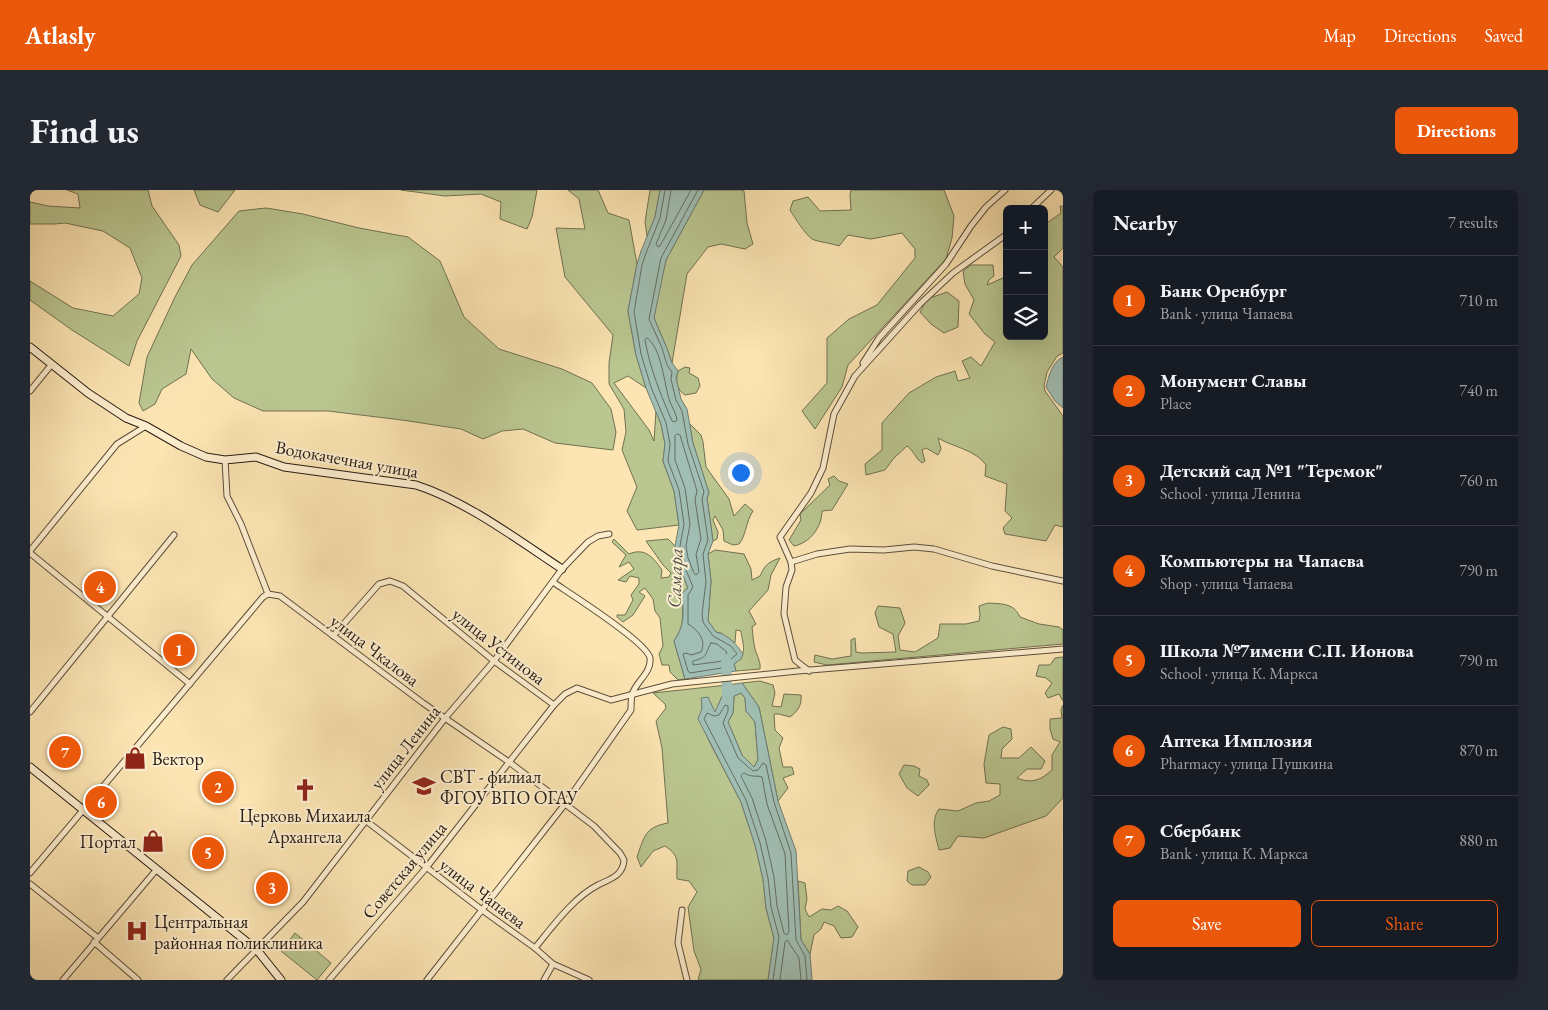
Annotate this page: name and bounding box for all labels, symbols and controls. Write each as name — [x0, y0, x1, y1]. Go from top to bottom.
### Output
text: Atlasly — [25, 20, 95, 51]
text: Map — [1324, 24, 1356, 47]
text: Directions — [1384, 24, 1456, 47]
text: Saved — [1484, 24, 1523, 47]
button: Directions — [1395, 107, 1518, 154]
text: Find us — [30, 108, 139, 153]
map controls — [1003, 205, 1048, 340]
button: + — [1003, 205, 1048, 250]
text: Nearby — [1113, 209, 1177, 236]
text: 7 results — [1448, 212, 1498, 233]
button: − — [1003, 250, 1048, 295]
text: Банк Оренбург — [1160, 278, 1286, 303]
text: 1 — [1125, 290, 1133, 311]
text: 710 m — [1459, 290, 1498, 311]
button: layers — [1003, 295, 1048, 340]
text: Bank · улица Чапаева — [1160, 303, 1293, 324]
text: Монумент Славы — [1160, 368, 1307, 393]
text: 2 — [1125, 380, 1133, 401]
text: 740 m — [1459, 380, 1498, 401]
text: Place — [1160, 393, 1192, 414]
street label: Водокачечная улица — [274, 435, 421, 483]
text: Детский сад №1 "Теремок" — [1160, 458, 1383, 483]
your location — [728, 460, 754, 486]
text: 3 — [1125, 470, 1133, 491]
text: 760 m — [1459, 470, 1498, 491]
text: School · улица Ленина — [1160, 483, 1301, 504]
water label: Самара — [661, 547, 689, 609]
text: Компьютеры на Чапаева — [1160, 548, 1364, 573]
text: 4 — [1125, 560, 1133, 581]
text: 790 m — [1459, 560, 1498, 581]
pin: 4 — [84, 568, 116, 606]
text: Shop · улица Чапаева — [1160, 573, 1293, 594]
street label: улица Устинова — [448, 602, 551, 690]
street label: улица Чкалова — [326, 609, 425, 691]
pin: 1 — [163, 631, 195, 669]
text: Школа №7имени С.П. Ионова — [1160, 638, 1414, 663]
text: 5 — [1125, 650, 1133, 671]
text: 790 m — [1459, 650, 1498, 671]
text: School · улица К. Маркса — [1160, 663, 1318, 684]
street label: улица Ленина — [365, 700, 446, 794]
text: Аптека Имплозия — [1160, 728, 1313, 753]
pin: 7 — [49, 733, 81, 771]
text: 6 — [1125, 740, 1133, 761]
text: 870 m — [1459, 740, 1498, 761]
shop icon: Вектор — [122, 745, 148, 771]
place label: Вектор — [152, 747, 204, 770]
text: Pharmacy · улица Пушкина — [1160, 753, 1333, 774]
place label: СВТ - филиал ФГОУ ВПО ОГАУ — [440, 765, 579, 809]
pin: 2 — [202, 768, 234, 806]
school or university icon: СВТ - филиал ФГОУ ВПО ОГАУ — [411, 773, 437, 799]
church icon: Церковь Михаила Архангела — [292, 777, 318, 803]
pin: 6 — [85, 783, 117, 821]
place label: Церковь Михаила Архангела — [239, 804, 372, 848]
street label: Советская улица — [357, 816, 452, 923]
text: Сбербанк — [1160, 818, 1241, 843]
shop icon: Портал — [140, 828, 166, 854]
place label: Портал — [80, 830, 136, 853]
text: 7 — [1125, 830, 1133, 851]
text: 880 m — [1459, 830, 1498, 851]
pin: 5 — [192, 834, 224, 872]
text: Bank · улица К. Маркса — [1160, 843, 1308, 864]
street label: улица Чапаева — [435, 853, 532, 934]
pin: 3 — [256, 869, 288, 907]
button: Save — [1113, 900, 1301, 947]
button: Share — [1311, 900, 1498, 947]
place label: Центральная районная поликлиника — [154, 910, 324, 954]
hospital icon: Центральная районная поликлиника — [124, 918, 150, 944]

